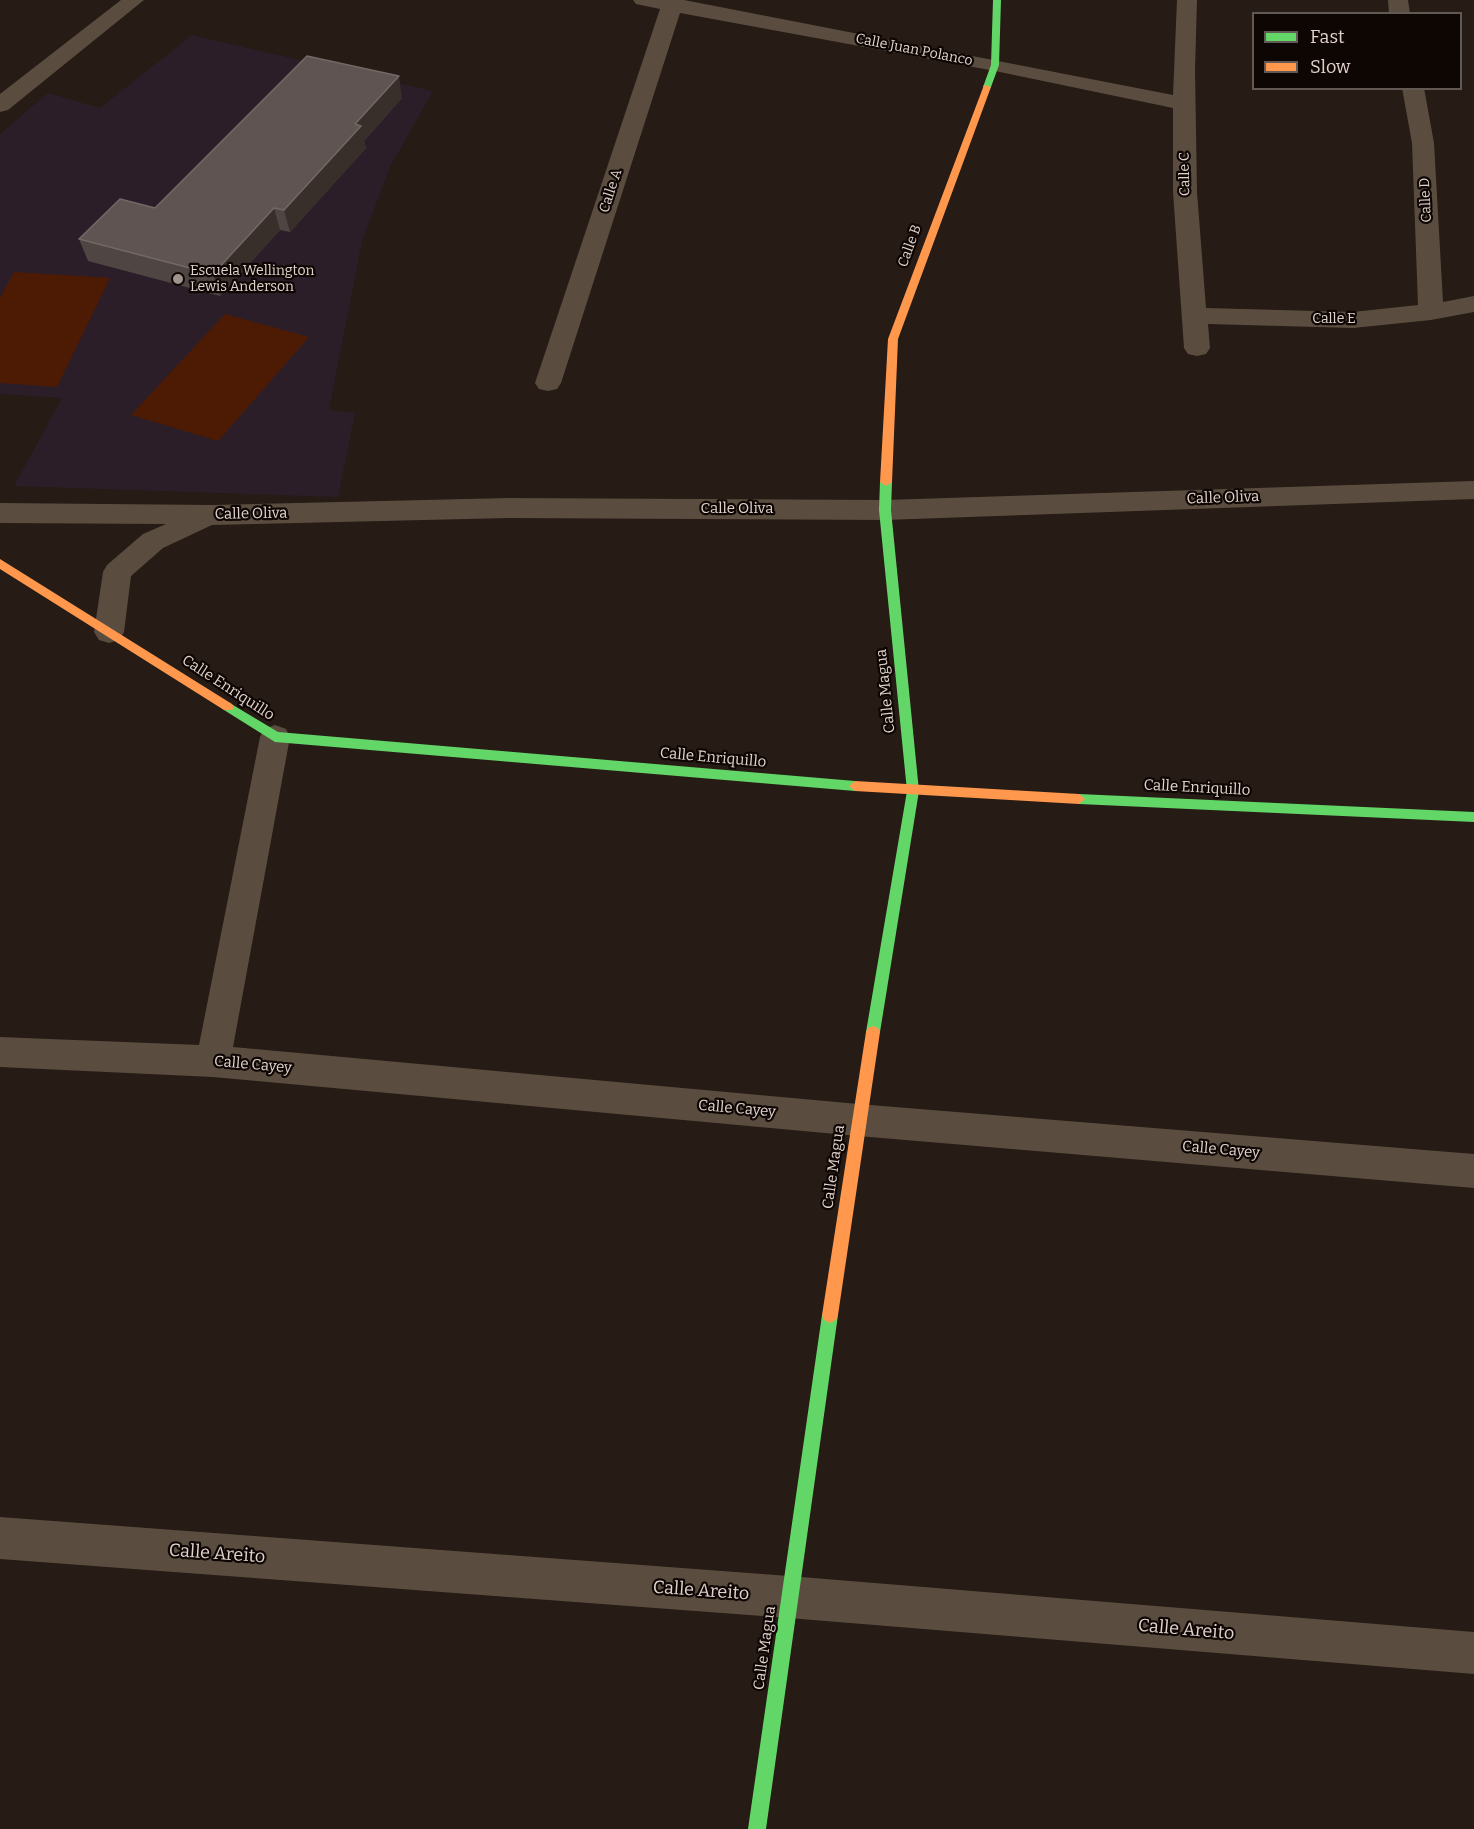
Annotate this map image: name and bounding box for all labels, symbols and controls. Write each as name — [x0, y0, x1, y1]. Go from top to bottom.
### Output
legend — [1252, 12, 1462, 90]
text: Fast — [1310, 26, 1345, 48]
street label: Calle Juan Polanco — [854, 30, 974, 70]
text: Slow — [1310, 56, 1350, 78]
street label: Calle C — [1176, 152, 1194, 196]
street label: Calle A — [596, 167, 626, 215]
street label: Calle D — [1416, 177, 1436, 223]
street label: Calle B — [895, 222, 925, 270]
place label: Escuela Wellington Lewis Anderson — [190, 263, 314, 296]
marker: Escuela Wellington Lewis Anderson — [171, 272, 185, 286]
street label: Calle E — [1312, 311, 1356, 327]
street label: Calle Oliva — [1186, 488, 1260, 508]
street label: Calle Oliva — [701, 500, 773, 518]
street label: Calle Oliva — [214, 504, 288, 524]
street label: Calle Magua — [873, 648, 899, 734]
street label: Calle Enriquillo — [178, 651, 278, 725]
street label: Calle Enriquillo — [659, 744, 767, 772]
street label: Calle Enriquillo — [1143, 776, 1251, 800]
street label: Calle Cayey — [213, 1053, 293, 1077]
street label: Calle Cayey — [697, 1097, 777, 1121]
street label: Calle Magua — [819, 1124, 849, 1210]
street label: Calle Cayey — [1181, 1138, 1261, 1162]
street label: Calle Areito — [168, 1540, 266, 1568]
street label: Calle Areito — [652, 1577, 750, 1605]
street label: Calle Magua — [750, 1605, 780, 1691]
street label: Calle Areito — [1137, 1615, 1235, 1645]

